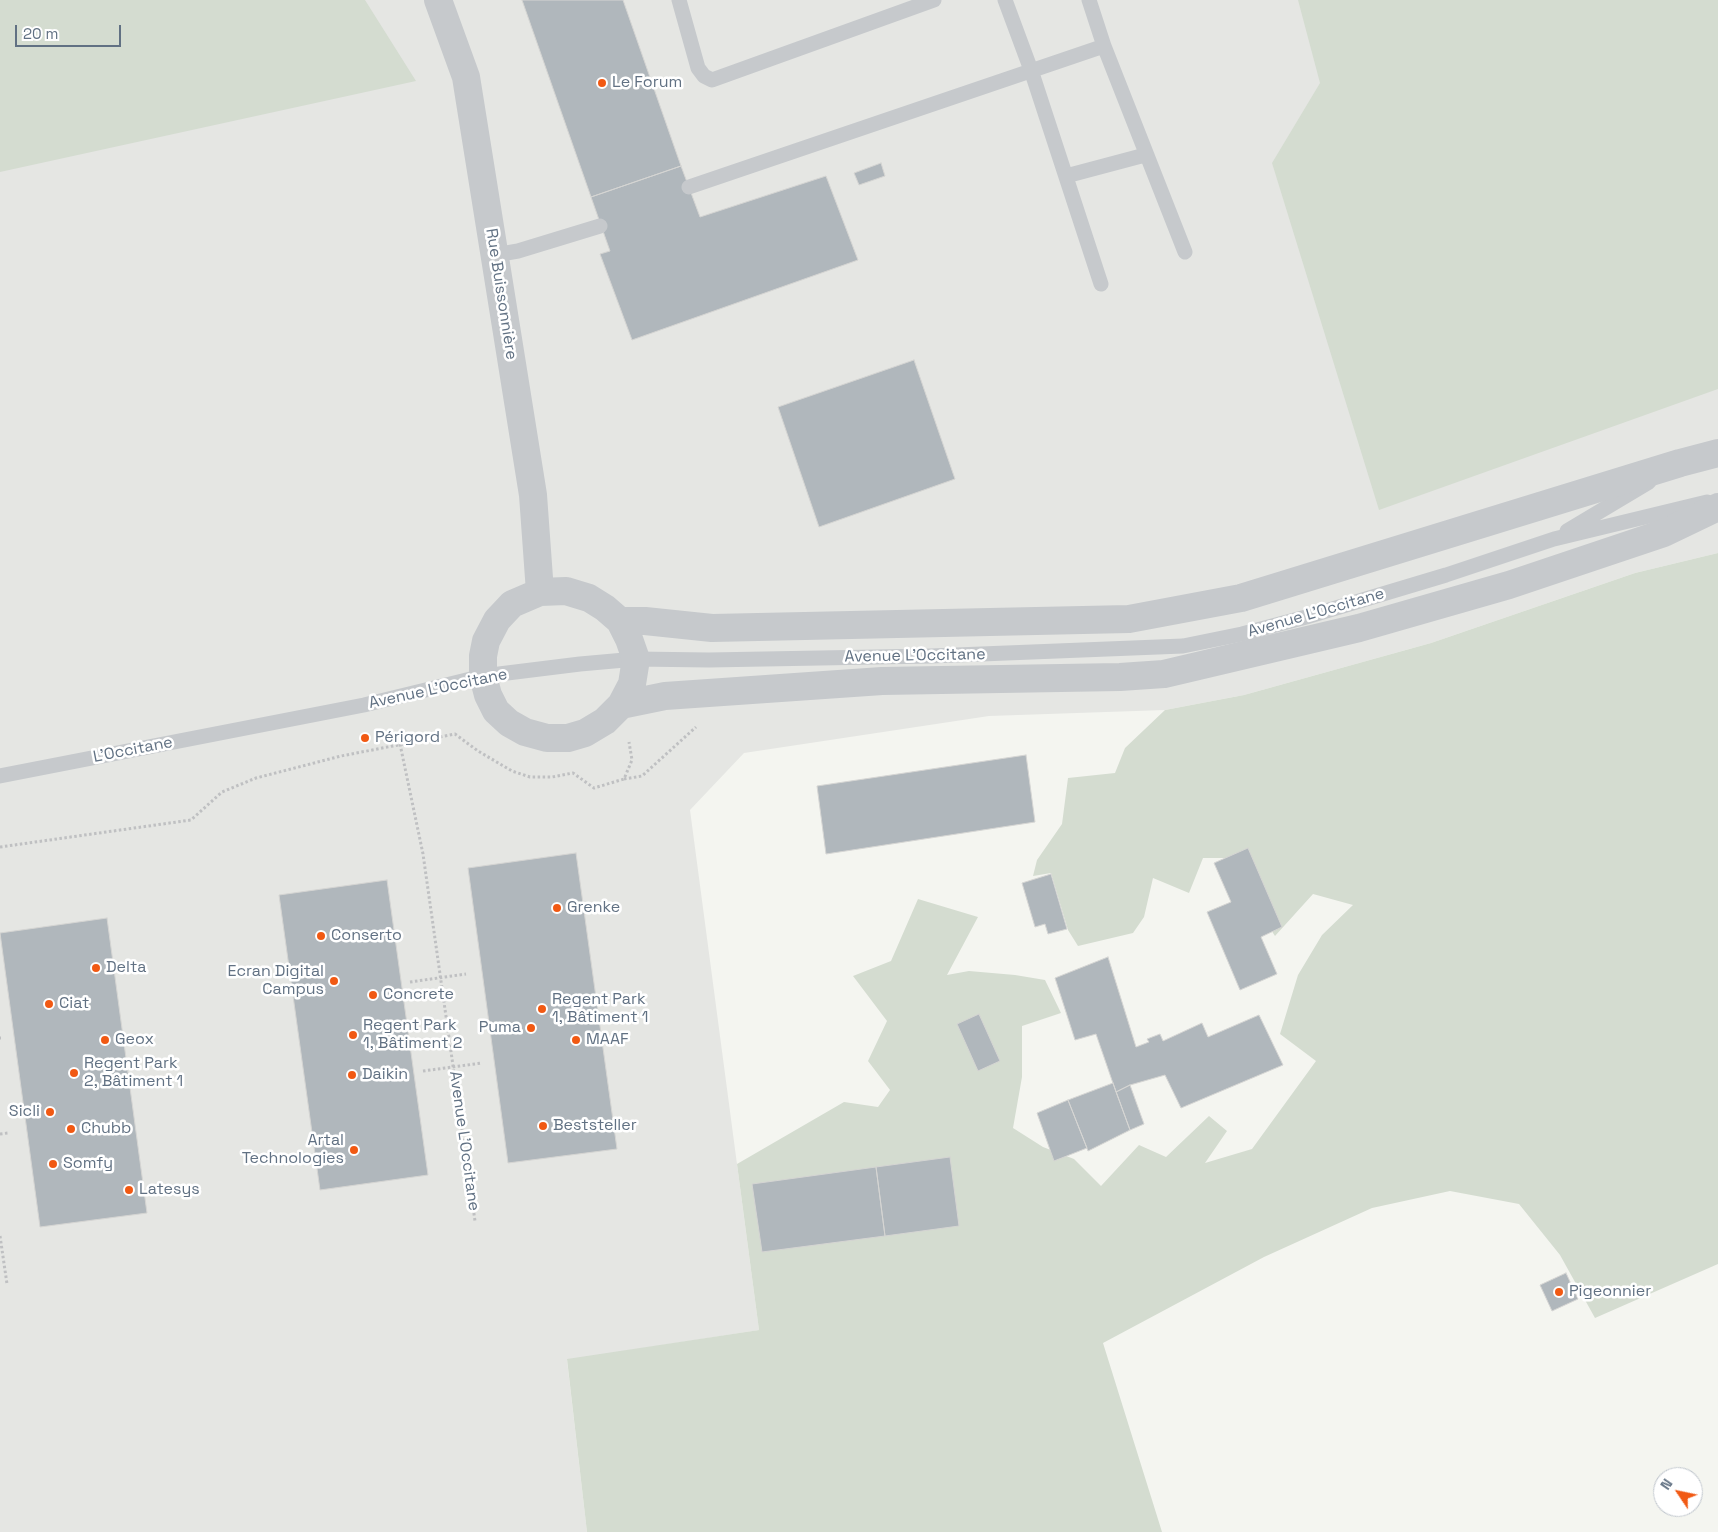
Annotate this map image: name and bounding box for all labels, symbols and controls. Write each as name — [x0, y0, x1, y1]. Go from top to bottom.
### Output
scale bar — [18, 15, 124, 47]
text: 20 m — [23, 24, 58, 43]
place label: Le Forum — [612, 73, 682, 93]
marker: Le Forum — [596, 77, 608, 89]
street label: Rue Buissonnière — [481, 227, 521, 361]
street label: Avenue L'Occitane — [1246, 584, 1386, 642]
street label: Avenue L'Occitane — [844, 645, 986, 667]
street label: Avenue L'Occitane — [367, 665, 509, 713]
place label: Périgord — [375, 728, 440, 748]
marker: Périgord — [359, 732, 371, 744]
street label: L'Occitane — [92, 733, 174, 767]
place label: Grenke — [567, 898, 620, 918]
marker: Grenke — [551, 902, 563, 914]
place label: Conserto — [331, 926, 402, 946]
marker: Conserto — [315, 930, 327, 942]
place label: Delta — [106, 958, 147, 978]
marker: Delta — [90, 962, 102, 974]
place label: Ecran Digital Campus — [227, 962, 324, 1000]
marker: Ecran Digital Campus — [328, 975, 340, 987]
place label: Concrete — [383, 985, 454, 1005]
marker: Concrete — [367, 989, 379, 1001]
place label: Regent Park 1, Bâtiment 1 — [552, 990, 648, 1028]
place label: Ciat — [59, 994, 89, 1014]
marker: Ciat — [43, 998, 55, 1010]
marker: Regent Park 1, Bâtiment 1 — [536, 1003, 548, 1015]
place label: Regent Park 1, Bâtiment 2 — [363, 1016, 462, 1054]
place label: Puma — [479, 1018, 521, 1038]
marker: Puma — [525, 1022, 537, 1034]
marker: Regent Park 1, Bâtiment 2 — [347, 1029, 359, 1041]
place label: Geox — [115, 1030, 154, 1050]
place label: MAAF — [586, 1030, 629, 1050]
marker: Geox — [99, 1034, 111, 1046]
marker: MAAF — [570, 1034, 582, 1046]
place label: Regent Park 2, Bâtiment 1 — [84, 1054, 183, 1092]
place label: Daikin — [362, 1065, 408, 1085]
marker: Regent Park 2, Bâtiment 1 — [68, 1067, 80, 1079]
marker: Daikin — [346, 1069, 358, 1081]
street label: Avenue L'Occitane — [445, 1070, 483, 1212]
place label: Sicli — [9, 1102, 40, 1122]
marker: Sicli — [44, 1106, 56, 1118]
place label: Beststeller — [553, 1116, 637, 1136]
place label: Chubb — [81, 1119, 131, 1139]
marker: Beststeller — [537, 1120, 549, 1132]
marker: Chubb — [65, 1123, 77, 1135]
place label: Artal Technologies — [242, 1131, 344, 1169]
marker: Artal Technologies — [348, 1144, 360, 1156]
place label: Somfy — [63, 1154, 113, 1174]
marker: Somfy — [47, 1158, 59, 1170]
place label: Latesys — [139, 1180, 200, 1200]
marker: Latesys — [123, 1184, 135, 1196]
place label: Pigeonnier — [1569, 1282, 1651, 1302]
marker: Pigeonnier — [1553, 1286, 1565, 1298]
north arrow — [1653, 1467, 1703, 1517]
text: N — [1656, 1475, 1676, 1493]

